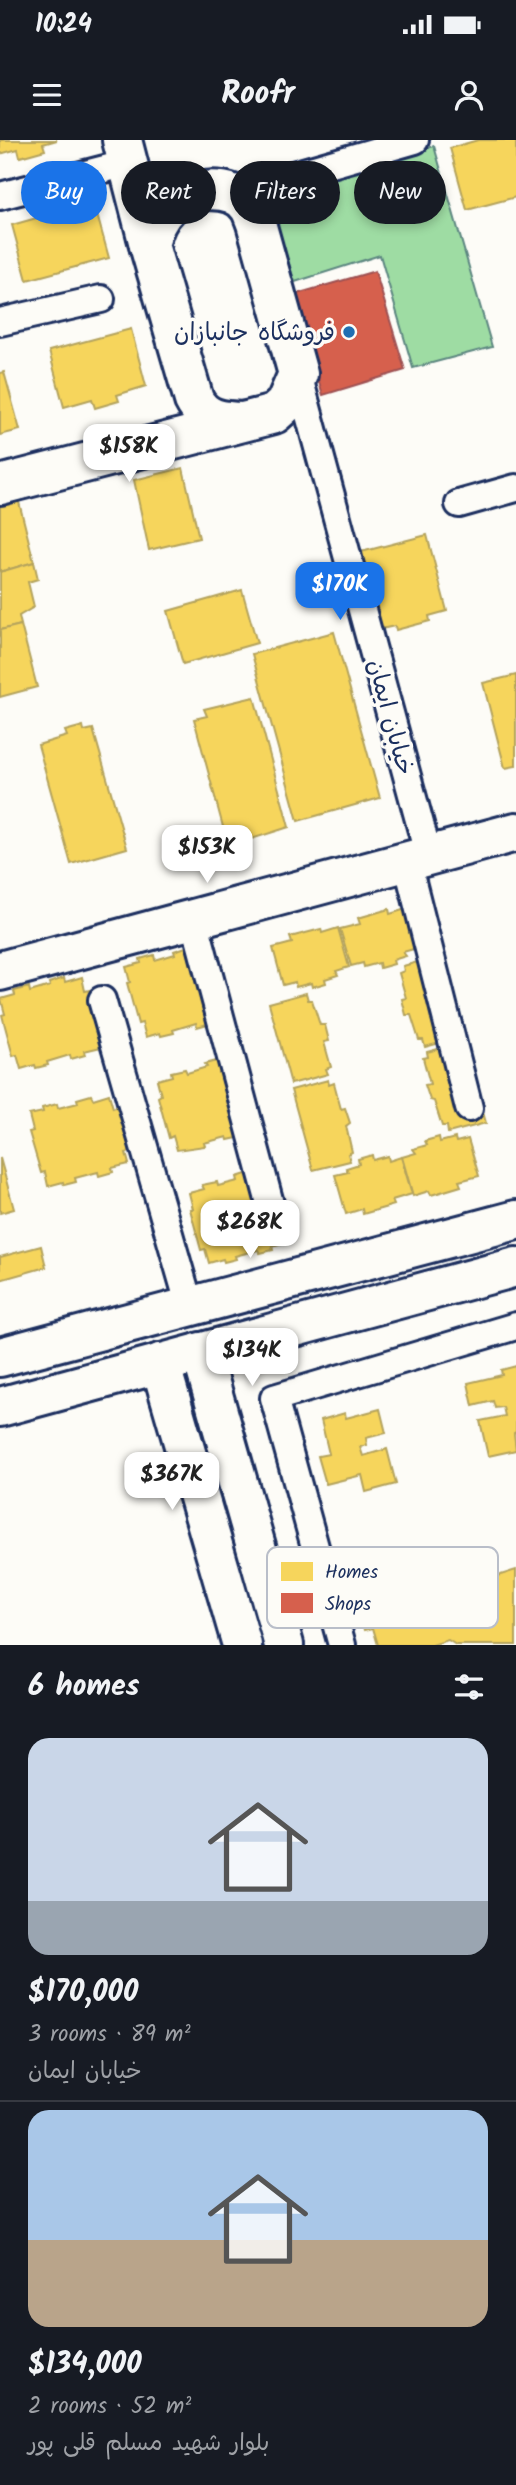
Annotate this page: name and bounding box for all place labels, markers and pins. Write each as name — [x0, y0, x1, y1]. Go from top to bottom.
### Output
place label: فروشگاه جانبازان — [174, 314, 335, 353]
marker: فروشگاه جانبازان — [341, 324, 357, 340]
pin: $158K — [80, 424, 178, 484]
pin: $170K — [291, 562, 389, 622]
pin: $153K — [158, 826, 256, 885]
pin: $268K — [201, 1200, 299, 1260]
pin: $134K — [203, 1328, 301, 1388]
pin: $367K — [123, 1452, 221, 1512]

